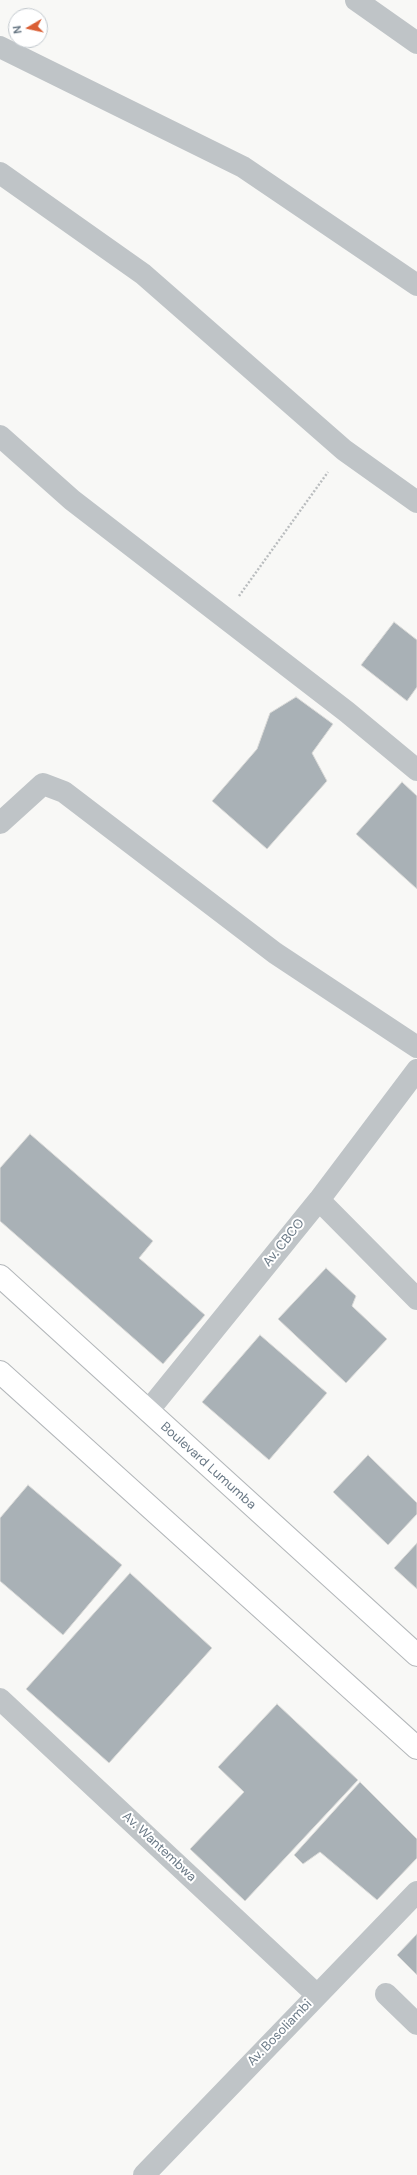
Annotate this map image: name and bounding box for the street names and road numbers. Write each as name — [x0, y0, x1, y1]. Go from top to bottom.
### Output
street label: Av. CBCO — [260, 1216, 308, 1270]
street label: Boulevard Lumumba — [157, 1419, 259, 1513]
street label: Av. Wantembwa — [119, 1809, 199, 1885]
street label: Av. Bosoliambi — [245, 1997, 315, 2069]

